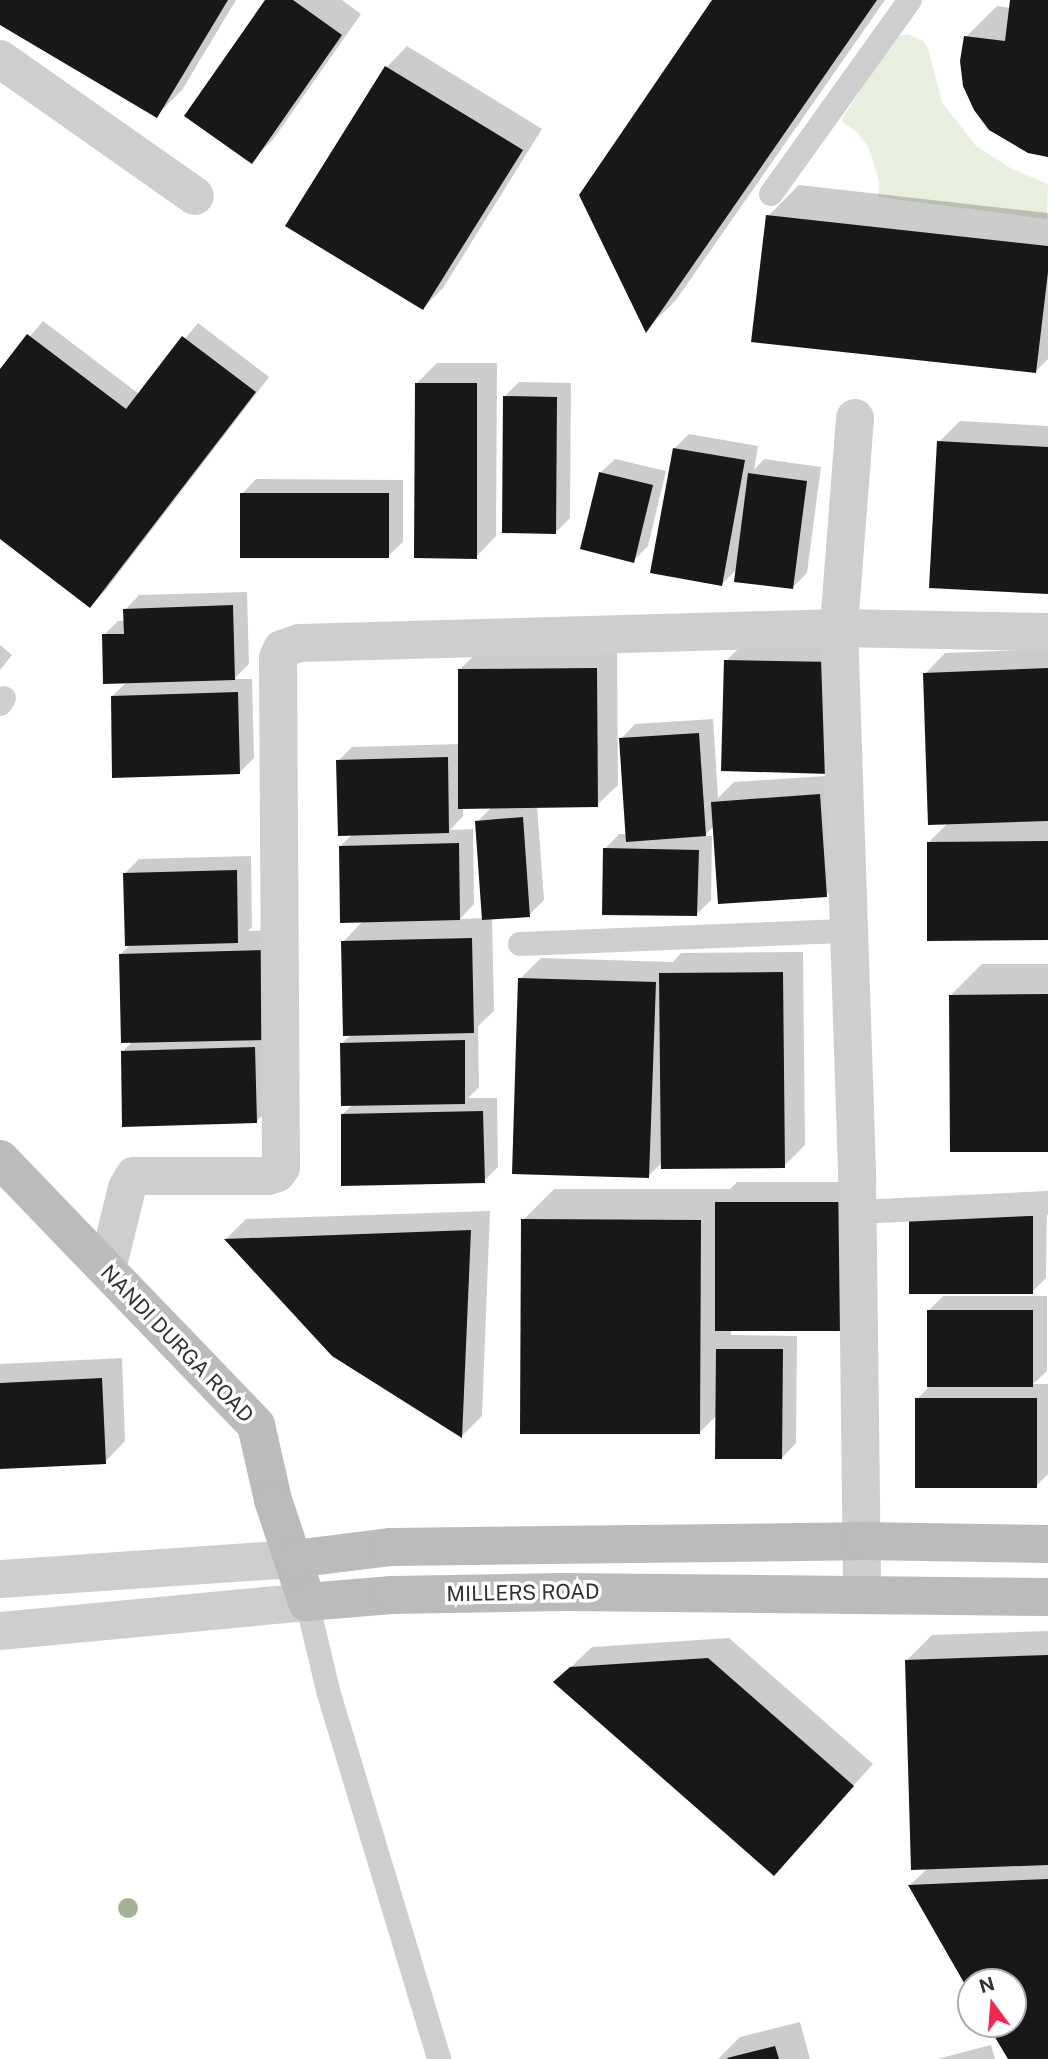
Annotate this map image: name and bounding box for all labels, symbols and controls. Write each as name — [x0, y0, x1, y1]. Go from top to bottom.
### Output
street label: NANDI DURGA ROAD — [95, 1260, 259, 1428]
street label: MILLERS ROAD — [446, 1579, 600, 1607]
north arrow — [957, 1968, 1027, 2038]
text: N — [977, 1972, 997, 1997]

